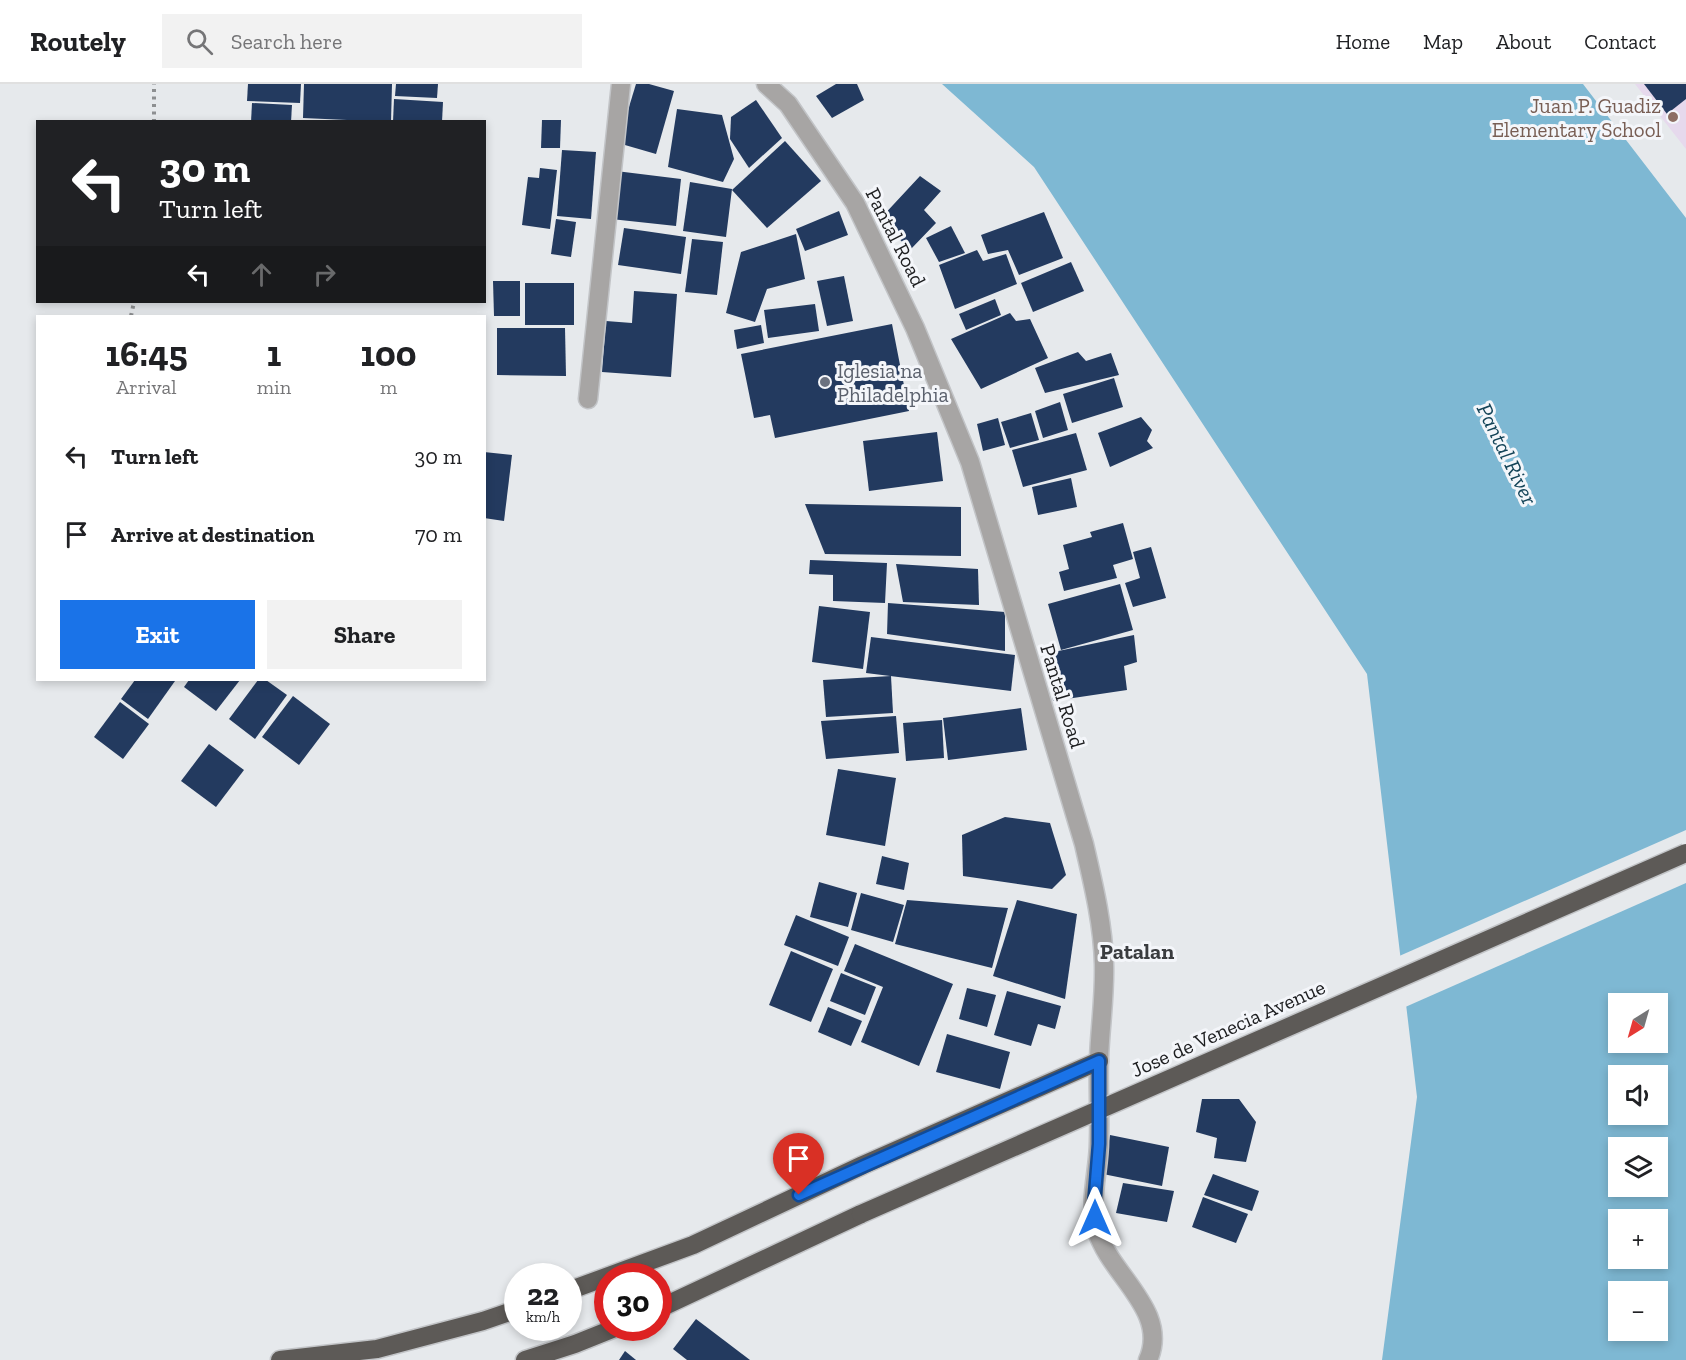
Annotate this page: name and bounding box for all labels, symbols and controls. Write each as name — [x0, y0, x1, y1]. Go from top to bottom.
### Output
search box — [162, 14, 582, 68]
text: Routely — [30, 25, 126, 58]
icon: search — [183, 25, 216, 58]
text: Search here — [231, 28, 342, 55]
text: Home — [1336, 29, 1390, 54]
text: Map — [1423, 29, 1463, 54]
text: About — [1496, 29, 1551, 54]
text: Contact — [1584, 29, 1656, 54]
place label: Juan P. Guadiz Elementary School — [1492, 93, 1661, 142]
marker: Juan P. Guadiz Elementary School — [1666, 110, 1680, 124]
text: 30 m — [159, 142, 250, 193]
icon: left — [60, 144, 138, 222]
street label: Pantal Road — [860, 183, 932, 291]
text: Turn left — [159, 193, 262, 225]
icon: left — [182, 258, 215, 291]
icon: ahead — [245, 258, 278, 291]
icon: right — [308, 258, 341, 291]
text: 16:45 — [105, 332, 187, 375]
text: 1 — [267, 332, 281, 375]
text: 100 — [361, 332, 417, 375]
place label: Iglesia na Philadelphia — [837, 358, 949, 407]
text: Arrival — [116, 375, 177, 399]
text: min — [257, 375, 291, 399]
text: m — [380, 375, 397, 399]
marker: Iglesia na Philadelphia — [818, 375, 832, 389]
water label: Pantal River — [1471, 399, 1543, 510]
icon: left — [60, 440, 93, 473]
text: Turn left — [111, 443, 198, 470]
text: 30 m — [415, 443, 462, 470]
icon: arrive — [60, 518, 93, 551]
text: Arrive at destination — [111, 521, 314, 548]
text: 70 m — [415, 521, 462, 548]
button: Exit — [60, 600, 255, 669]
button: Share — [267, 600, 462, 669]
street label: Pantal Road — [1035, 641, 1091, 752]
district label: Patalan — [1100, 938, 1174, 965]
street label: Jose de Venecia Avenue — [1127, 974, 1329, 1082]
north arrow — [1608, 993, 1668, 1053]
map controls — [1608, 993, 1668, 1341]
button: sound — [1608, 1065, 1668, 1125]
pin — [773, 1133, 824, 1195]
button: layers — [1608, 1137, 1668, 1197]
icon: arrive — [782, 1142, 815, 1175]
position arrow — [1063, 1186, 1127, 1250]
button: + — [1608, 1209, 1668, 1269]
speed limit sign: 30 — [594, 1263, 672, 1341]
text: 22 — [527, 1277, 559, 1313]
button: − — [1608, 1281, 1668, 1341]
text: km/h — [526, 1308, 560, 1326]

